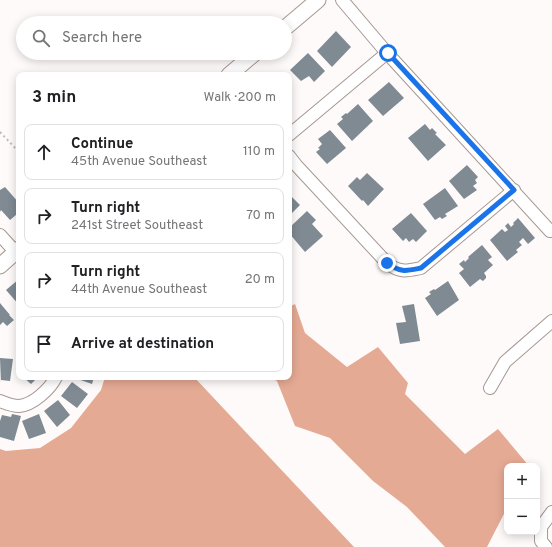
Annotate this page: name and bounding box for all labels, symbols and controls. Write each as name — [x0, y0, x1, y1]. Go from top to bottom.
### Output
search box — [16, 16, 292, 60]
icon: search — [30, 27, 52, 49]
text: Search here — [62, 29, 142, 48]
route start — [379, 44, 397, 62]
text: 3 min — [32, 87, 76, 109]
text: Walk · 200 m — [204, 90, 276, 106]
text: Continue — [71, 135, 133, 154]
icon: ahead — [33, 141, 55, 163]
text: 110 m — [243, 144, 275, 160]
text: 45th Avenue Southeast — [71, 154, 207, 170]
text: Turn right — [71, 199, 140, 218]
icon: right — [33, 205, 55, 227]
text: 70 m — [246, 208, 275, 224]
text: 241st Street Southeast — [71, 218, 203, 234]
route end — [378, 254, 396, 272]
text: Turn right — [71, 263, 140, 282]
icon: right — [33, 269, 55, 291]
text: 20 m — [245, 272, 275, 288]
text: 44th Avenue Southeast — [71, 282, 207, 298]
icon: arrive — [33, 333, 55, 355]
text: Arrive at destination — [71, 335, 214, 354]
map controls — [504, 463, 540, 535]
button: + — [504, 463, 540, 499]
button: − — [504, 499, 540, 535]

